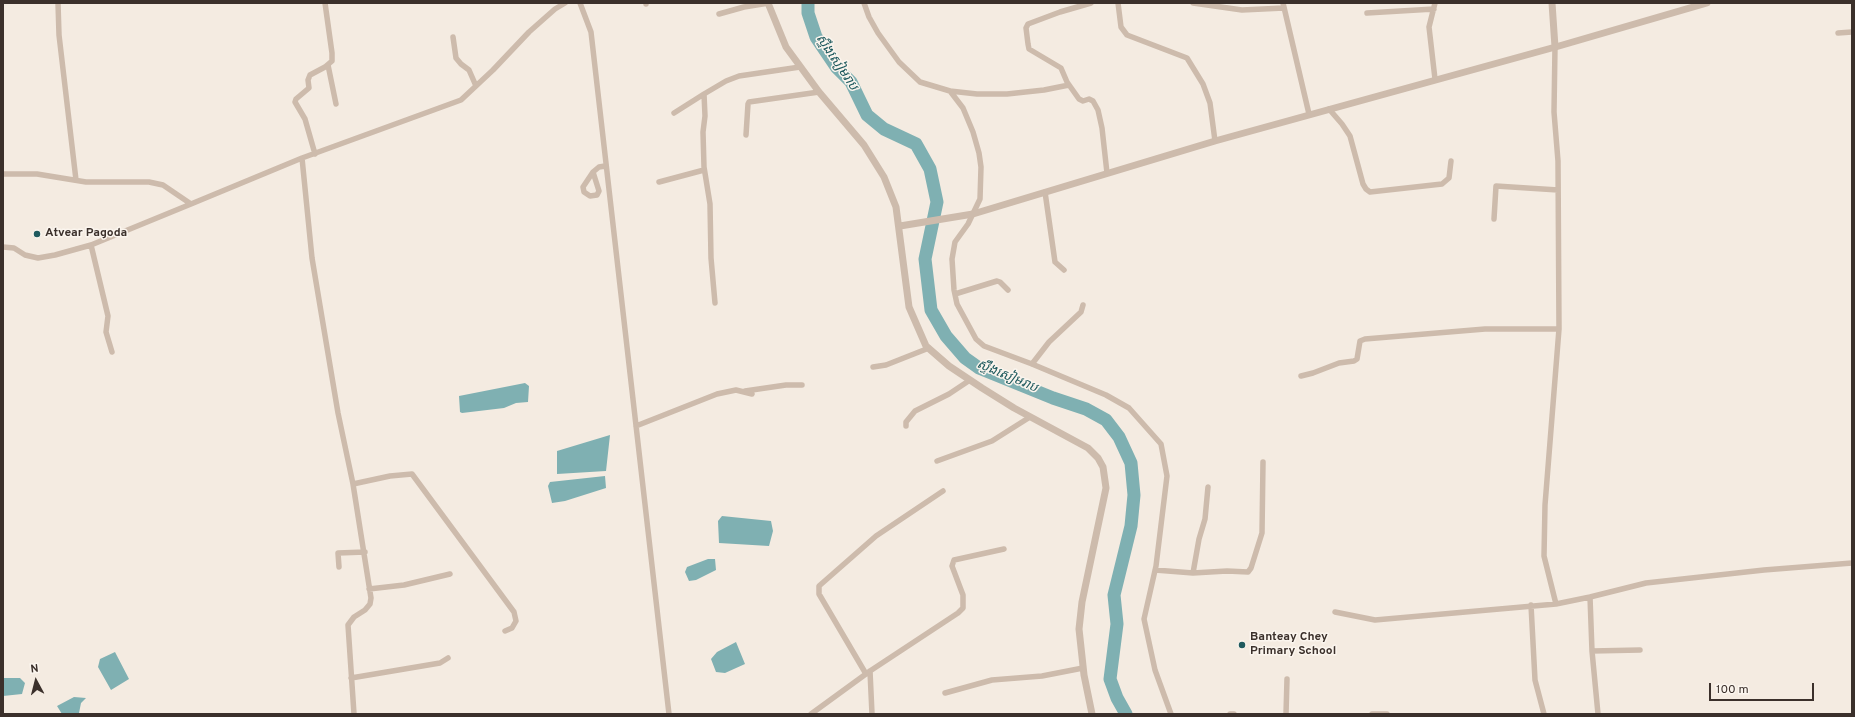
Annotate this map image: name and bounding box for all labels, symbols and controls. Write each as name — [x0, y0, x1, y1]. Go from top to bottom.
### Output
water label: ស្ទឹងសៀមរាប — [812, 32, 860, 94]
place label: Atvear Pagoda — [45, 227, 127, 241]
marker: Atvear Pagoda — [32, 229, 42, 239]
water label: ស្ទឹងសៀមរាប — [974, 357, 1040, 397]
place label: Banteay Chey Primary School — [1250, 631, 1336, 659]
marker: Banteay Chey Primary School — [1237, 640, 1247, 650]
north arrow — [16, 661, 56, 701]
text: N — [30, 662, 39, 677]
scale bar — [1711, 675, 1816, 701]
text: 100 m — [1716, 682, 1749, 698]

